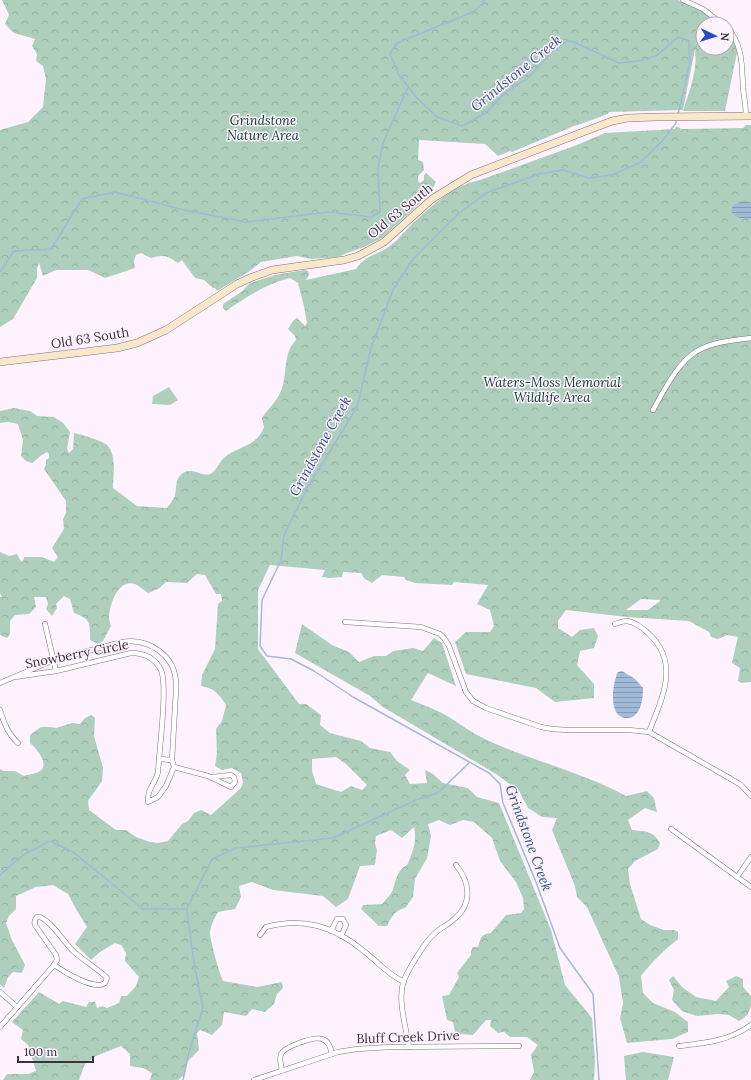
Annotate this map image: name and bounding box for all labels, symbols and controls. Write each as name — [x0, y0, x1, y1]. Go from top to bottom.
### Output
north arrow — [695, 16, 735, 56]
water label: Grindstone Creek — [467, 31, 565, 115]
text: N — [718, 32, 732, 42]
park label: Grindstone Nature Area — [227, 112, 300, 144]
street label: Old 63 South — [364, 179, 436, 242]
street label: Old 63 South — [50, 323, 130, 353]
park label: Waters-Moss Memorial Wildlife Area — [483, 374, 621, 406]
water label: Grindstone Creek — [285, 393, 355, 499]
street label: Snowberry Circle — [24, 636, 130, 672]
water label: Grindstone Creek — [501, 782, 557, 894]
street label: Bluff Creek Drive — [356, 1027, 460, 1047]
scale bar — [18, 1038, 93, 1064]
text: 100 m — [24, 1044, 57, 1059]

